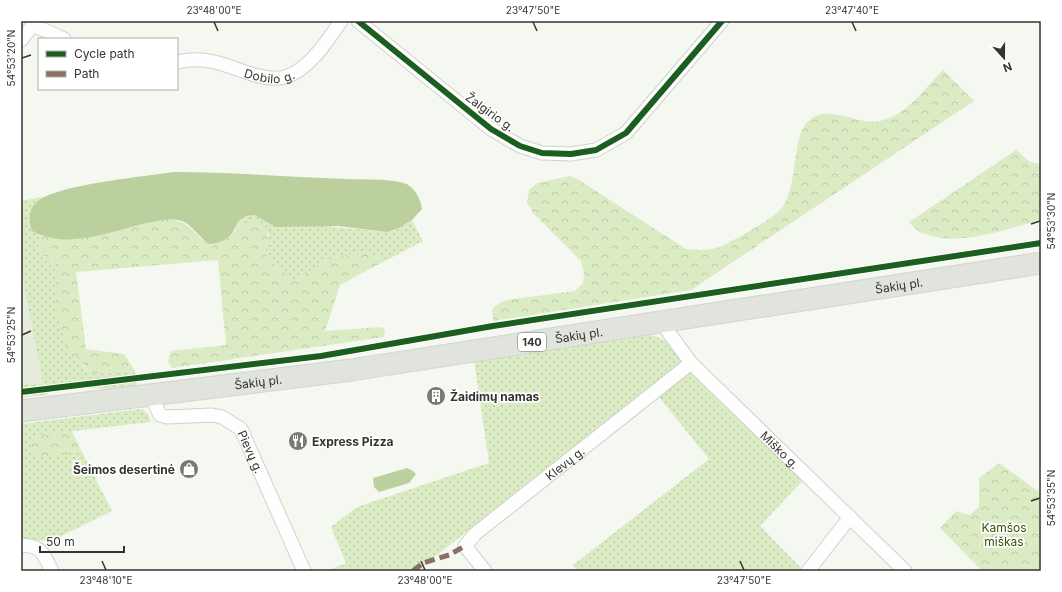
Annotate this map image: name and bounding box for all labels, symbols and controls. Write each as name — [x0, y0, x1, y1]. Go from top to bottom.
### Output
text: 23°48'00"E — [186, 4, 242, 16]
text: 23°47'50"E — [506, 4, 560, 16]
text: 23°47'40"E — [825, 4, 879, 16]
text: 54°53'20"N — [5, 30, 17, 86]
legend — [38, 38, 178, 90]
north arrow — [984, 38, 1024, 78]
text: Cycle path — [74, 46, 135, 61]
text: N — [1001, 59, 1014, 75]
street label: Dobilo g. — [243, 65, 297, 86]
text: Path — [74, 66, 99, 81]
street label: Žalgirio g. — [463, 89, 517, 135]
text: 54°53'30"N — [1045, 193, 1057, 249]
street label: Šakių pl. — [874, 274, 924, 296]
text: 54°53'25"N — [5, 307, 17, 363]
street label: Šakių pl. — [554, 324, 604, 346]
road number: 140 — [518, 333, 546, 351]
street label: Šakių pl. — [233, 371, 283, 392]
building icon: Žaidimų namas — [425, 385, 447, 407]
place label: Žaidimų namas — [450, 389, 540, 404]
street label: Pievų g. — [235, 428, 267, 475]
street label: Miško g. — [758, 428, 802, 472]
restaurant icon: Express Pizza — [287, 430, 309, 452]
place label: Express Pizza — [312, 434, 394, 449]
street label: Klevų g. — [542, 443, 587, 483]
shop icon: Šeimos desertinė — [178, 458, 200, 480]
place label: Šeimos desertinė — [73, 462, 175, 477]
text: 54°53'35"N — [1045, 470, 1057, 526]
park label: Kamšos miškas — [981, 520, 1027, 549]
scale bar — [40, 528, 124, 554]
text: 50 m — [46, 534, 75, 549]
text: 23°48'10"E — [80, 574, 132, 586]
text: 23°48'00"E — [397, 574, 453, 586]
text: 23°47'50"E — [717, 574, 771, 586]

